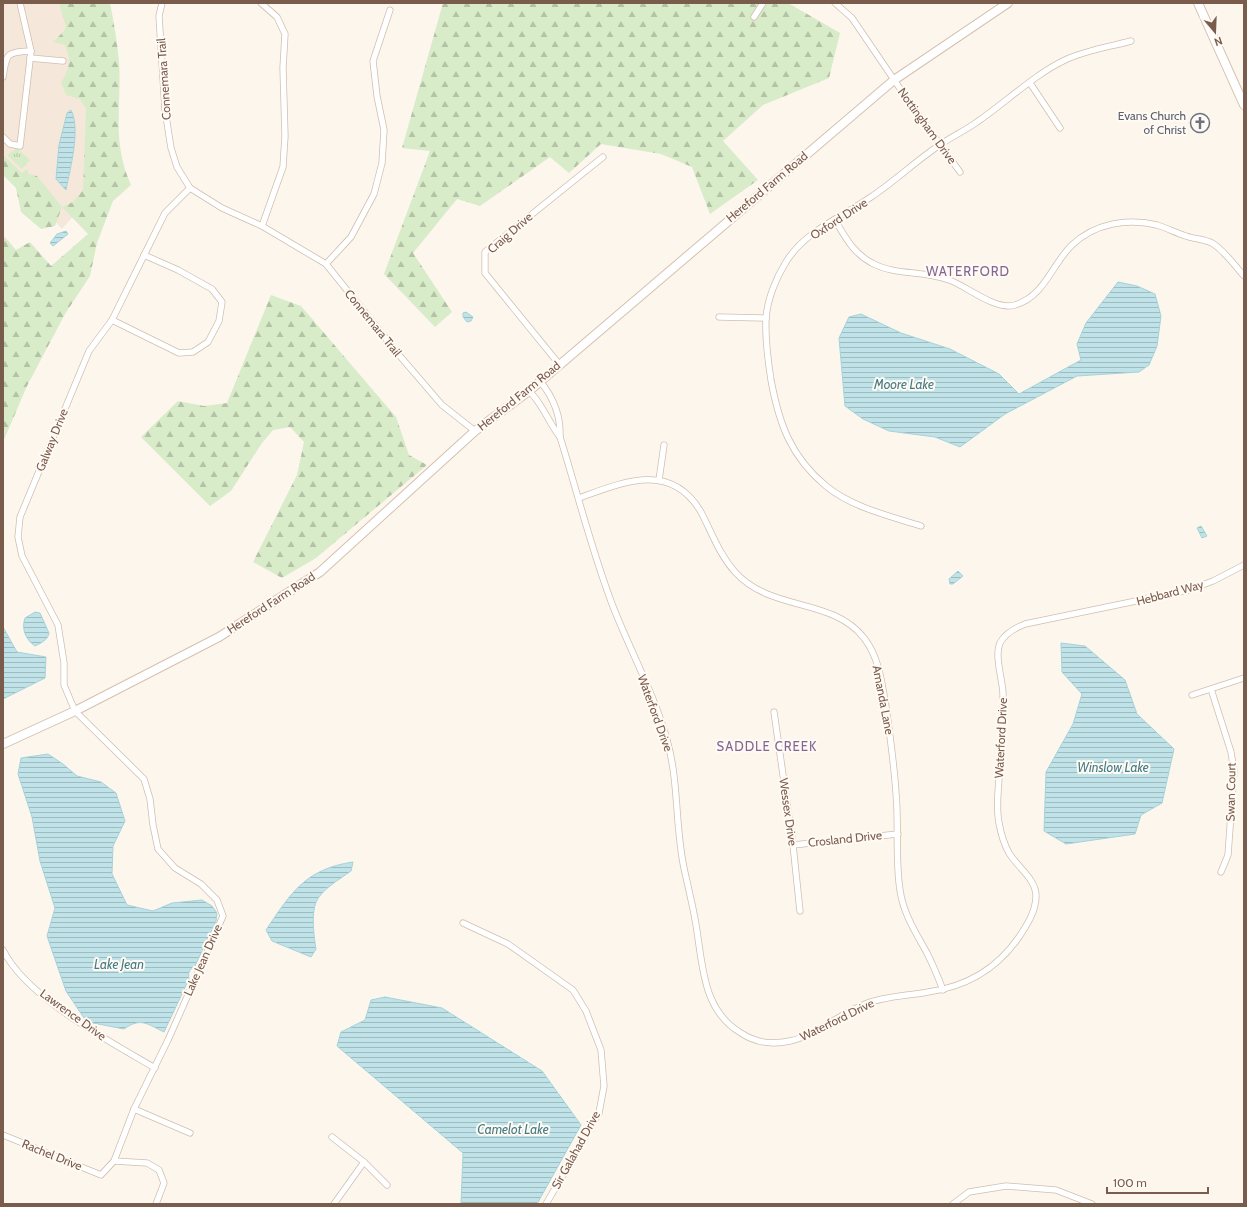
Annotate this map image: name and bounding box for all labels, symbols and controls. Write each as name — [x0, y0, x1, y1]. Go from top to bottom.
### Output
north arrow — [1195, 12, 1235, 52]
text: N — [1212, 34, 1224, 49]
street label: Connemara Trail — [153, 37, 174, 120]
street label: Nottingham Drive — [895, 85, 960, 167]
place label: Evans Church of Christ — [1118, 108, 1186, 137]
church icon: Evans Church of Christ — [1189, 112, 1211, 134]
street label: Hereford Farm Road — [723, 148, 811, 225]
street label: Oxford Drive — [807, 195, 870, 243]
street label: Craig Drive — [484, 209, 535, 256]
district label: WATERFORD — [926, 263, 1010, 279]
street label: Connemara Trail — [342, 286, 405, 359]
street label: Hereford Farm Road — [474, 358, 563, 434]
water label: Moore Lake — [873, 376, 934, 392]
street label: Galway Drive — [32, 406, 71, 473]
street label: Hereford Farm Road — [224, 568, 318, 637]
street label: Hebbard Way — [1135, 576, 1205, 609]
street label: Amanda Lane — [869, 664, 898, 736]
street label: Waterford Drive — [635, 672, 676, 753]
street label: Waterford Drive — [991, 697, 1010, 779]
district label: SADDLE CREEK — [717, 738, 817, 754]
water label: Winslow Lake — [1077, 759, 1149, 775]
street label: Swan Court — [1222, 763, 1239, 821]
street label: Wessex Drive — [776, 777, 801, 847]
street label: Crosland Drive — [807, 827, 883, 850]
street label: Lake Jean Drive — [180, 922, 225, 998]
water label: Lake Jean — [94, 956, 144, 972]
street label: Lawrence Drive — [37, 986, 109, 1044]
street label: Waterford Drive — [797, 995, 876, 1044]
street label: Sir Galahad Drive — [548, 1108, 603, 1191]
water label: Camelot Lake — [477, 1121, 549, 1137]
street label: Rachel Drive — [20, 1136, 84, 1173]
scale bar — [1107, 1169, 1208, 1195]
text: 100 m — [1113, 1175, 1147, 1190]

